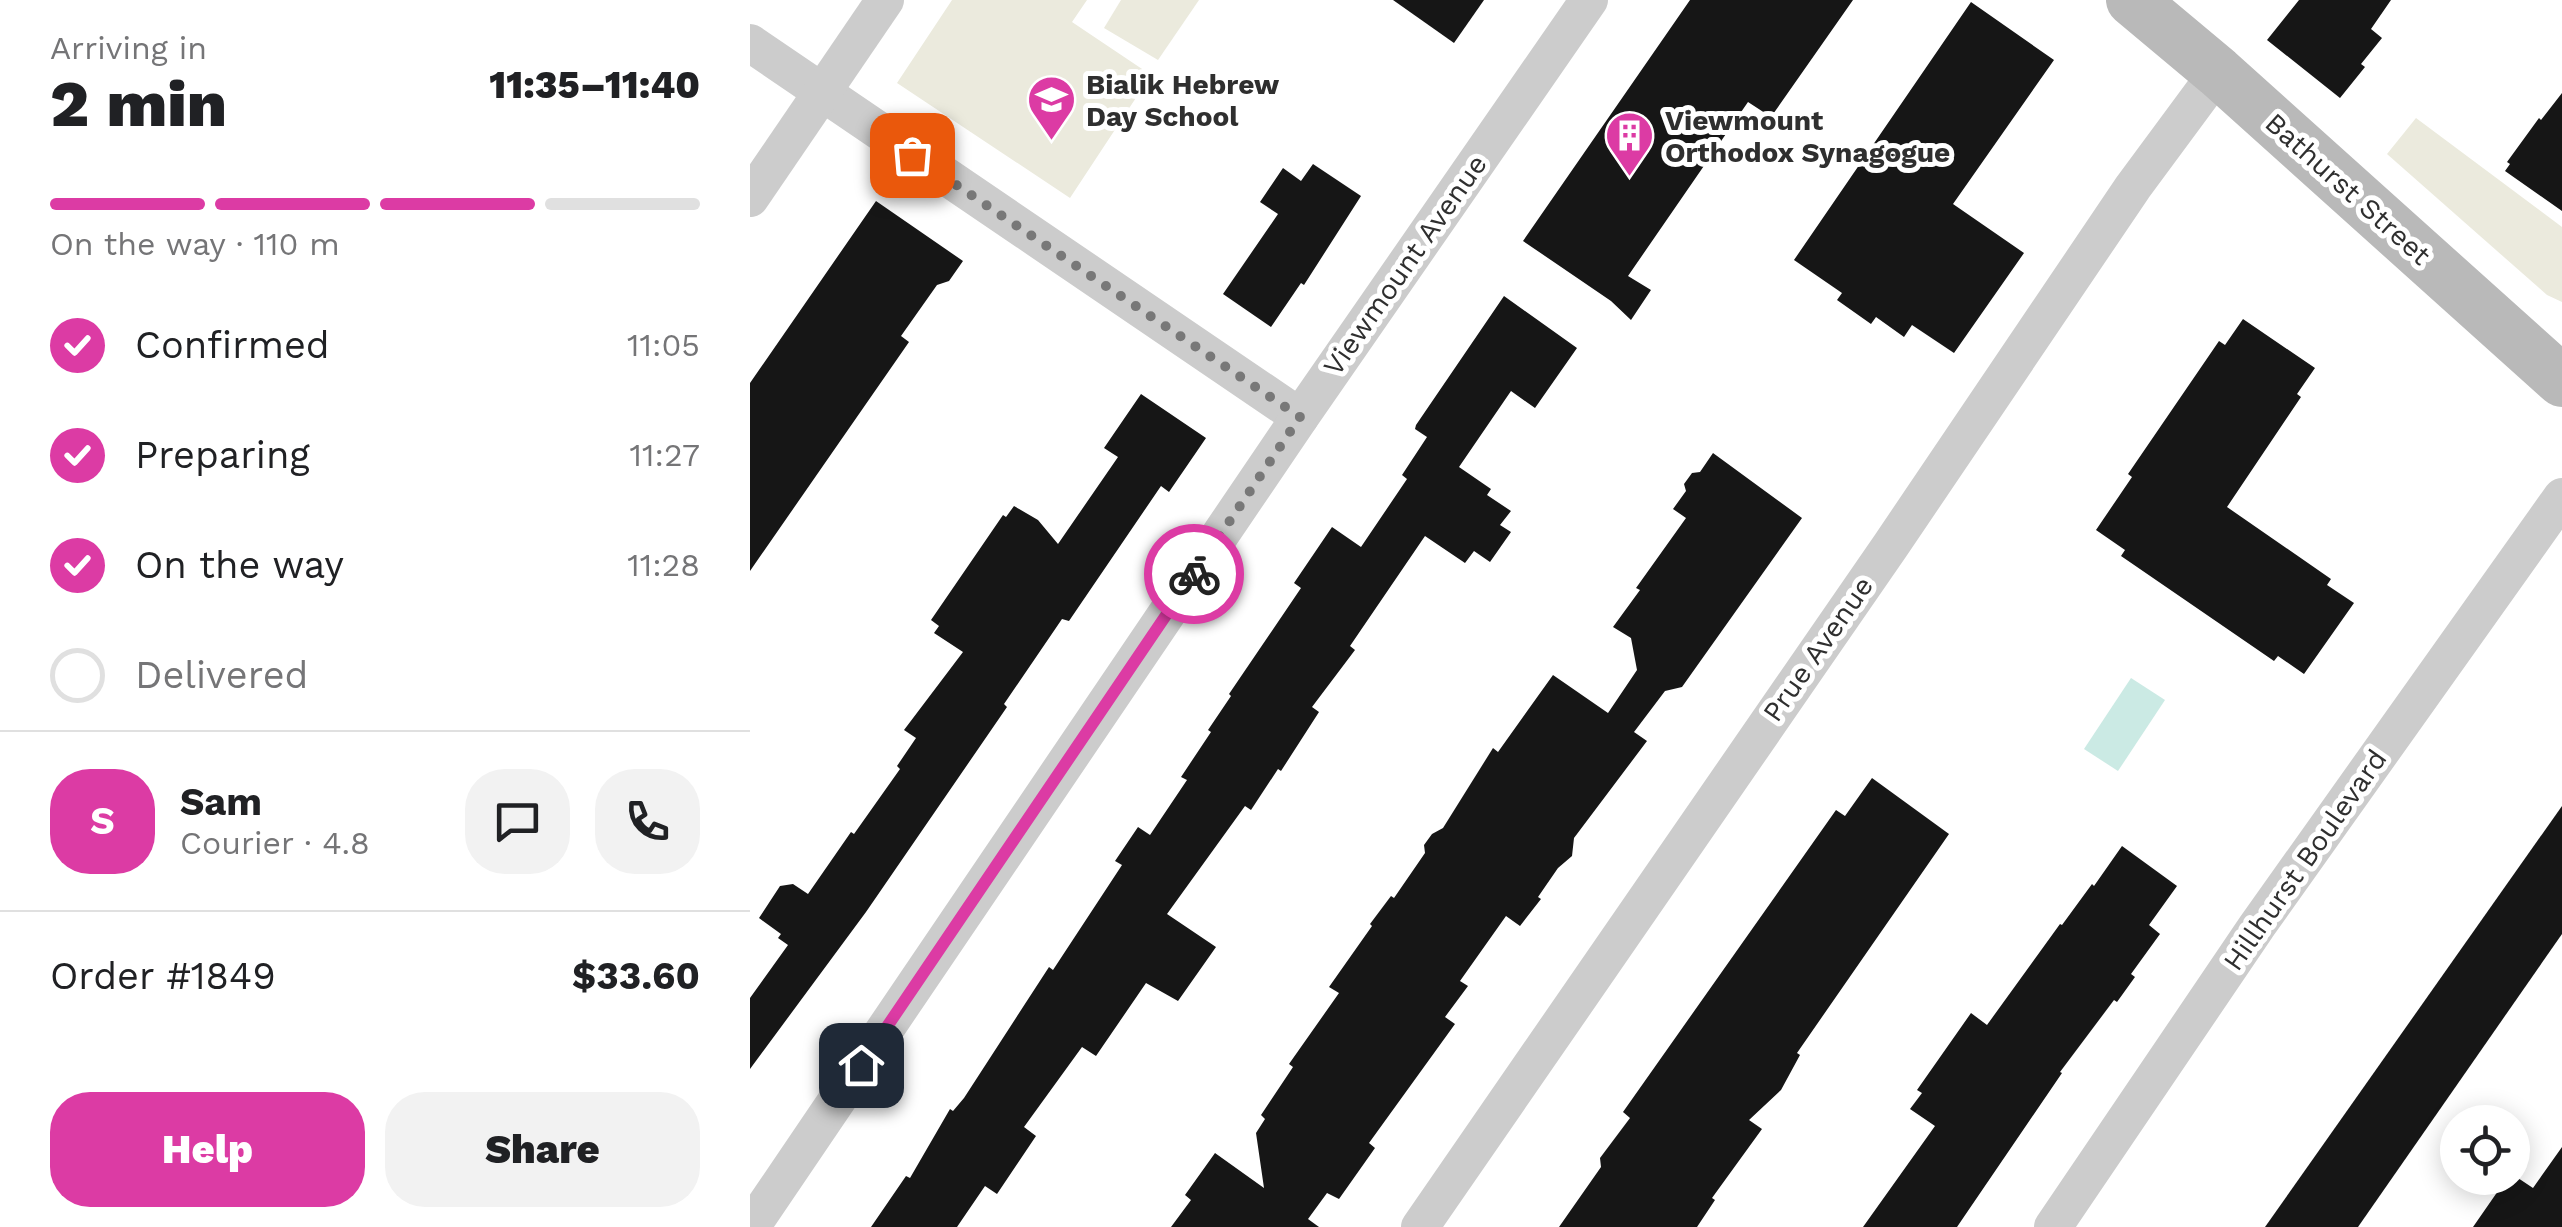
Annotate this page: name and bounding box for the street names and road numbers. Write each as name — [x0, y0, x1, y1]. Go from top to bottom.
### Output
street label: Bathurst Street — [2259, 106, 2438, 272]
street label: Viewmount Avenue — [1316, 148, 1494, 382]
street label: Prue Avenue — [1756, 570, 1880, 728]
street label: Hillhurst Boulevard — [2216, 743, 2394, 977]

